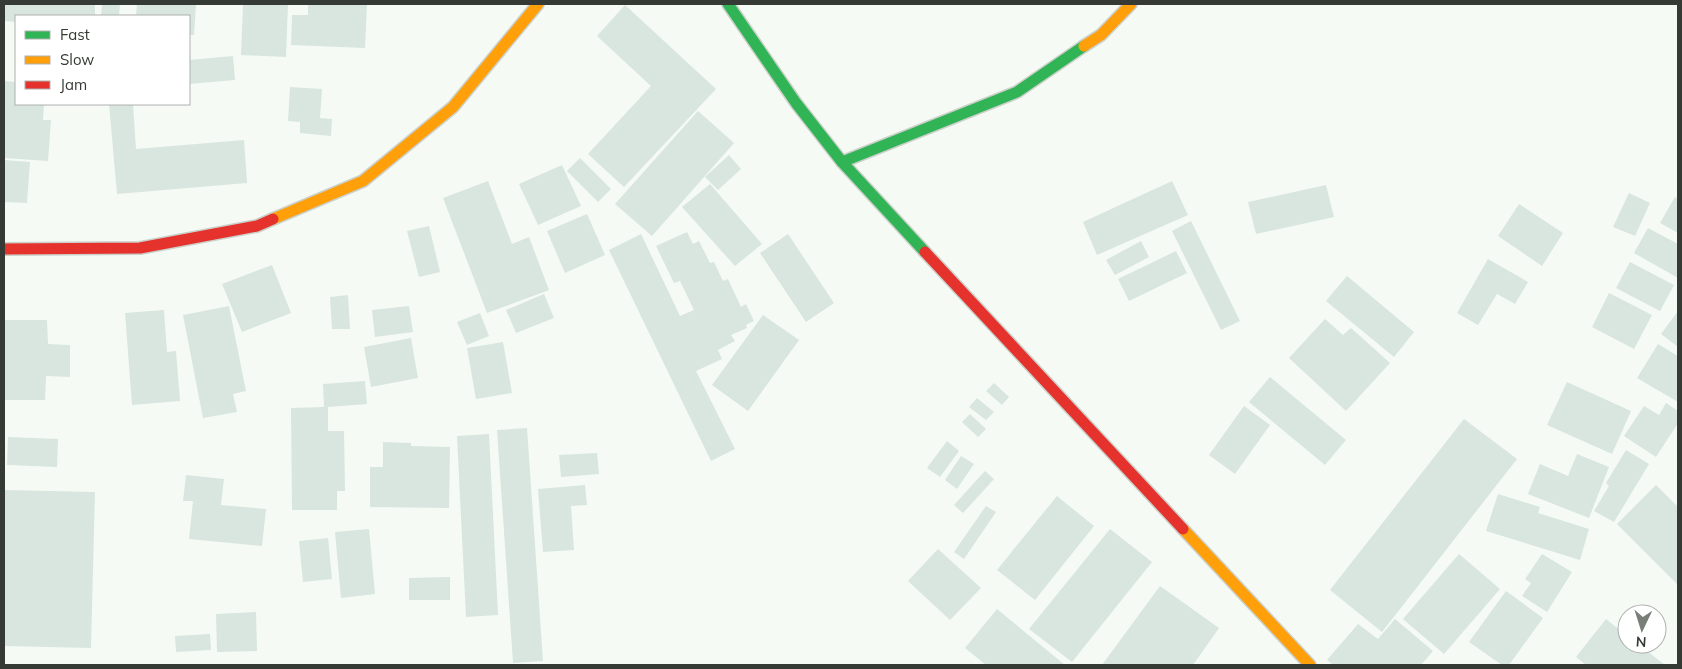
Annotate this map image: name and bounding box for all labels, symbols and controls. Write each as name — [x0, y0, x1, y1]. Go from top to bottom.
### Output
legend — [15, 15, 190, 105]
text: Fast — [60, 25, 90, 44]
text: Slow — [60, 50, 94, 69]
text: Jam — [60, 75, 87, 94]
north arrow — [1617, 604, 1667, 654]
text: N — [1635, 633, 1647, 651]

